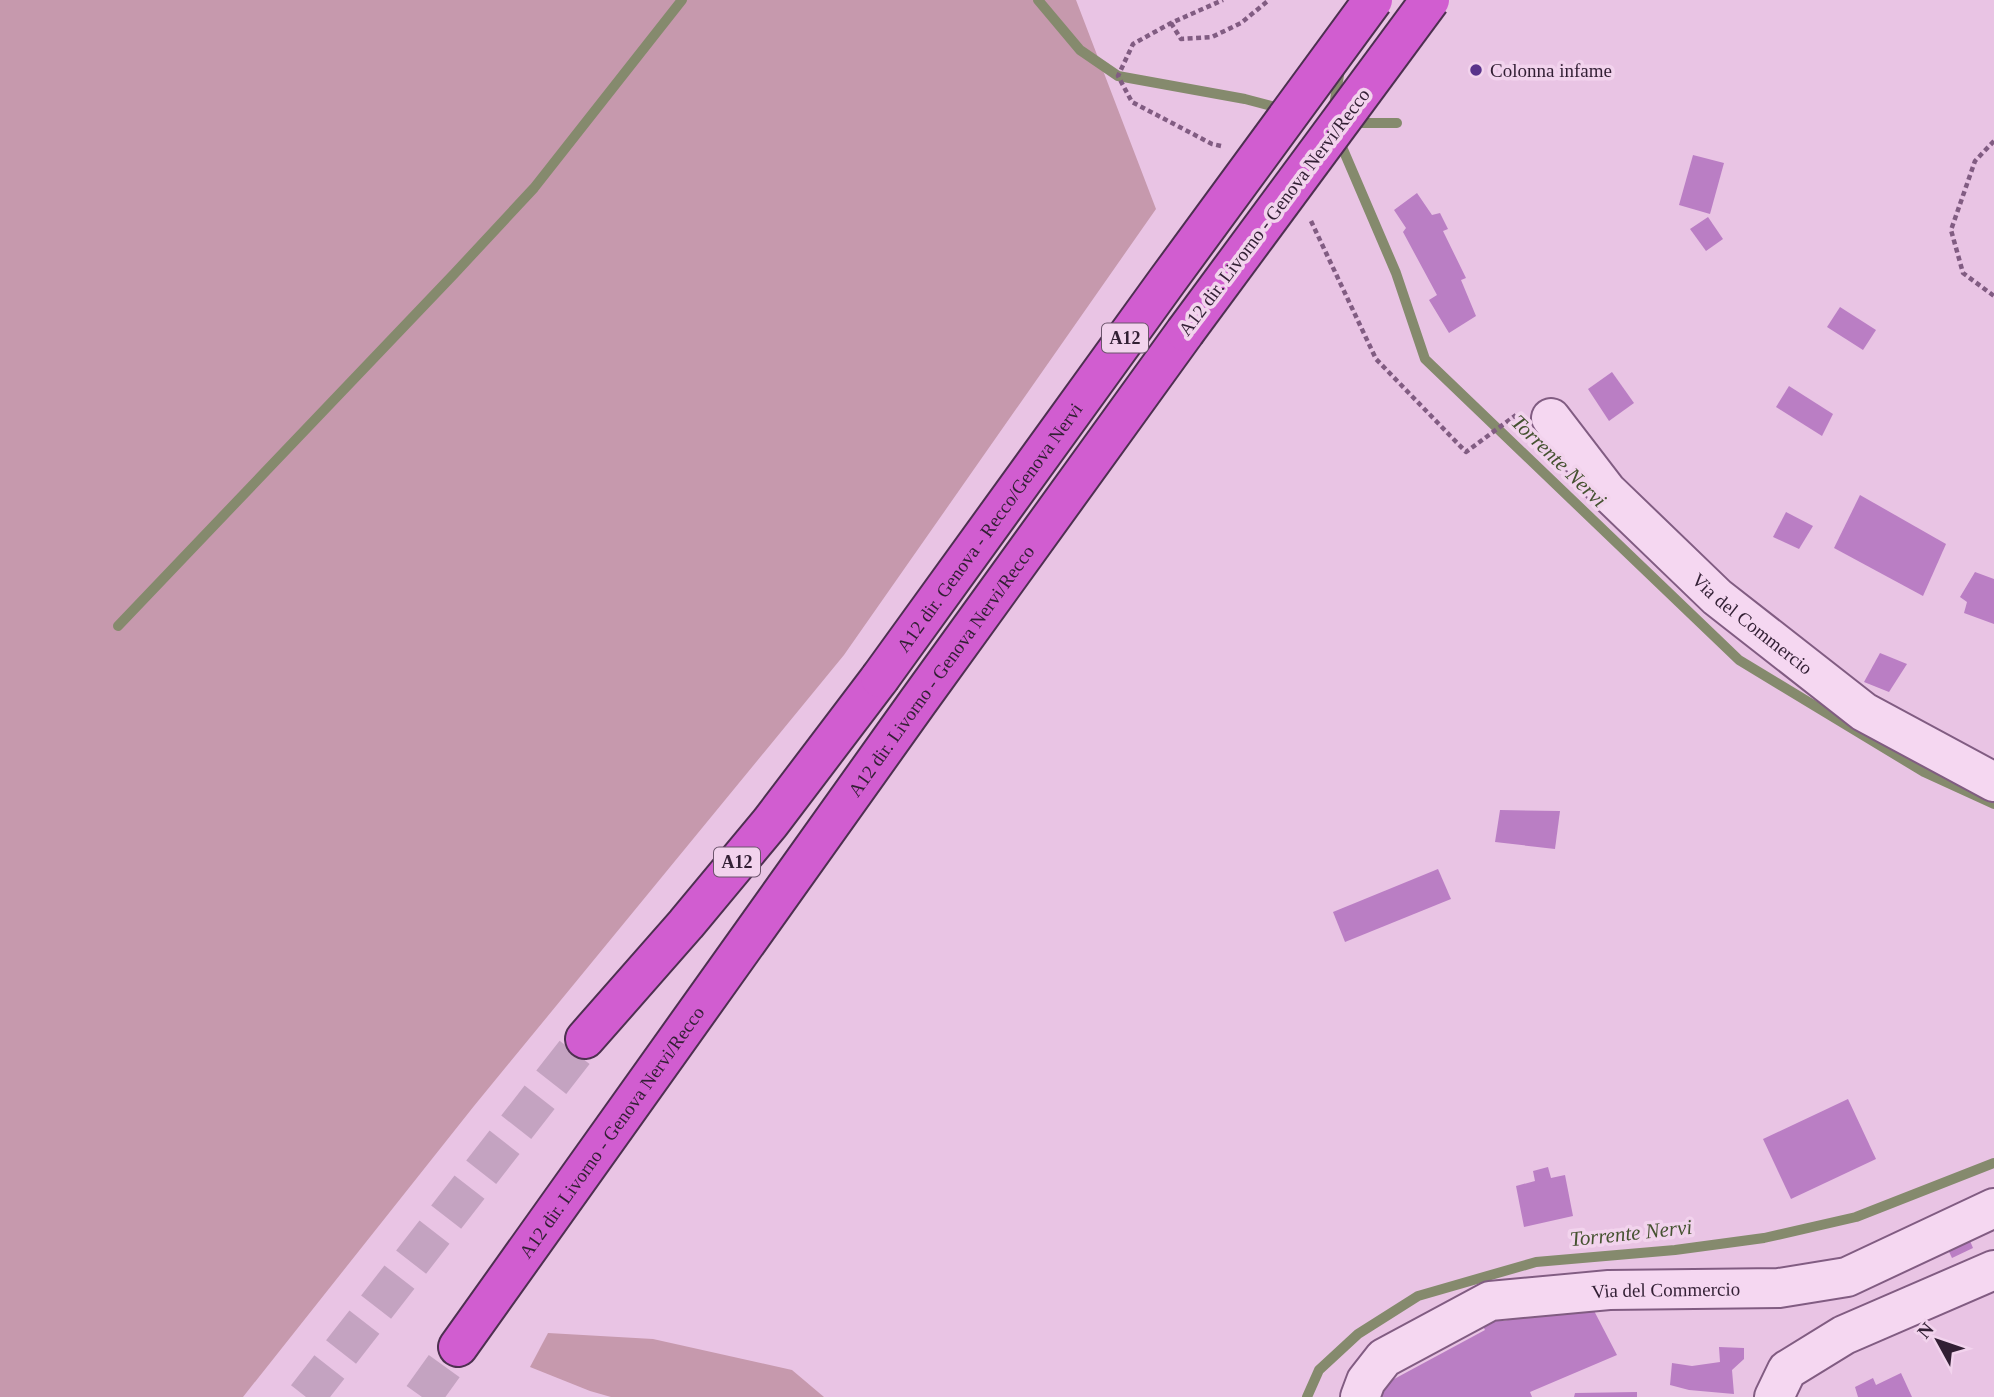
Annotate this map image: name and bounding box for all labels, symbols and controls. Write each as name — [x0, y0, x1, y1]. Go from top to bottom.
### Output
place label: Colonna infame — [1490, 60, 1612, 81]
marker: Colonna infame — [1468, 62, 1484, 78]
street label: A12 dir. Livorno - Genova Nervi/Recco — [1174, 84, 1374, 340]
road number: A12 — [1102, 324, 1148, 352]
street label: A12 dir. Genova - Recco/Genova Nervi — [892, 399, 1086, 656]
water label: Torrente Nervi — [1507, 410, 1612, 512]
street label: A12 dir. Livorno - Genova Nervi/Recco — [844, 541, 1038, 800]
street label: Via del Commercio — [1688, 569, 1817, 678]
road number: A12 — [714, 848, 760, 876]
street label: A12 dir. Livorno - Genova Nervi/Recco — [514, 1002, 708, 1262]
water label: Torrente Nervi — [1569, 1215, 1693, 1251]
street label: Via del Commercio — [1591, 1278, 1740, 1302]
north arrow — [1903, 1306, 1973, 1376]
text: N — [1913, 1318, 1938, 1342]

